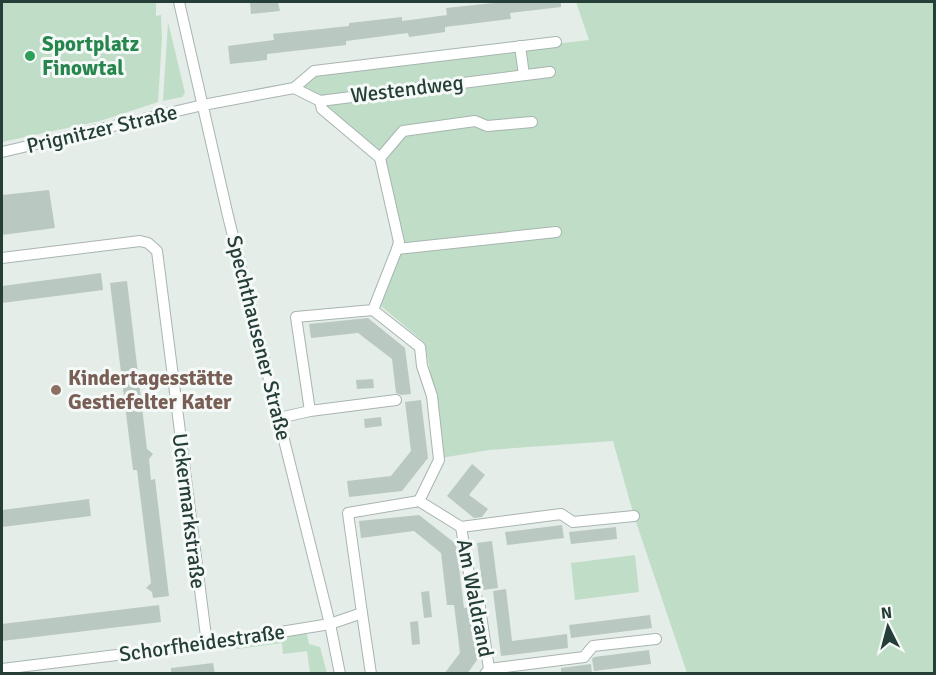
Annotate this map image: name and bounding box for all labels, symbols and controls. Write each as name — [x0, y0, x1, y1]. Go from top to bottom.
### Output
place label: Sportplatz Finowtal — [42, 31, 139, 81]
marker: Sportplatz Finowtal — [23, 49, 37, 63]
street label: Westendweg — [349, 69, 465, 109]
street label: Prignitzer Straße — [24, 99, 180, 159]
street label: Spechthausener Straße — [221, 233, 297, 443]
place label: Kindertagesstätte Gestiefelter Kater — [68, 365, 233, 415]
marker: Kindertagesstätte Gestiefelter Kater — [49, 383, 63, 397]
street label: Uckermarkstraße — [167, 432, 211, 590]
street label: Am Waldrand — [451, 537, 499, 659]
north arrow — [858, 597, 918, 657]
text: N — [880, 603, 893, 624]
street label: Schorfheidestraße — [117, 619, 287, 667]

